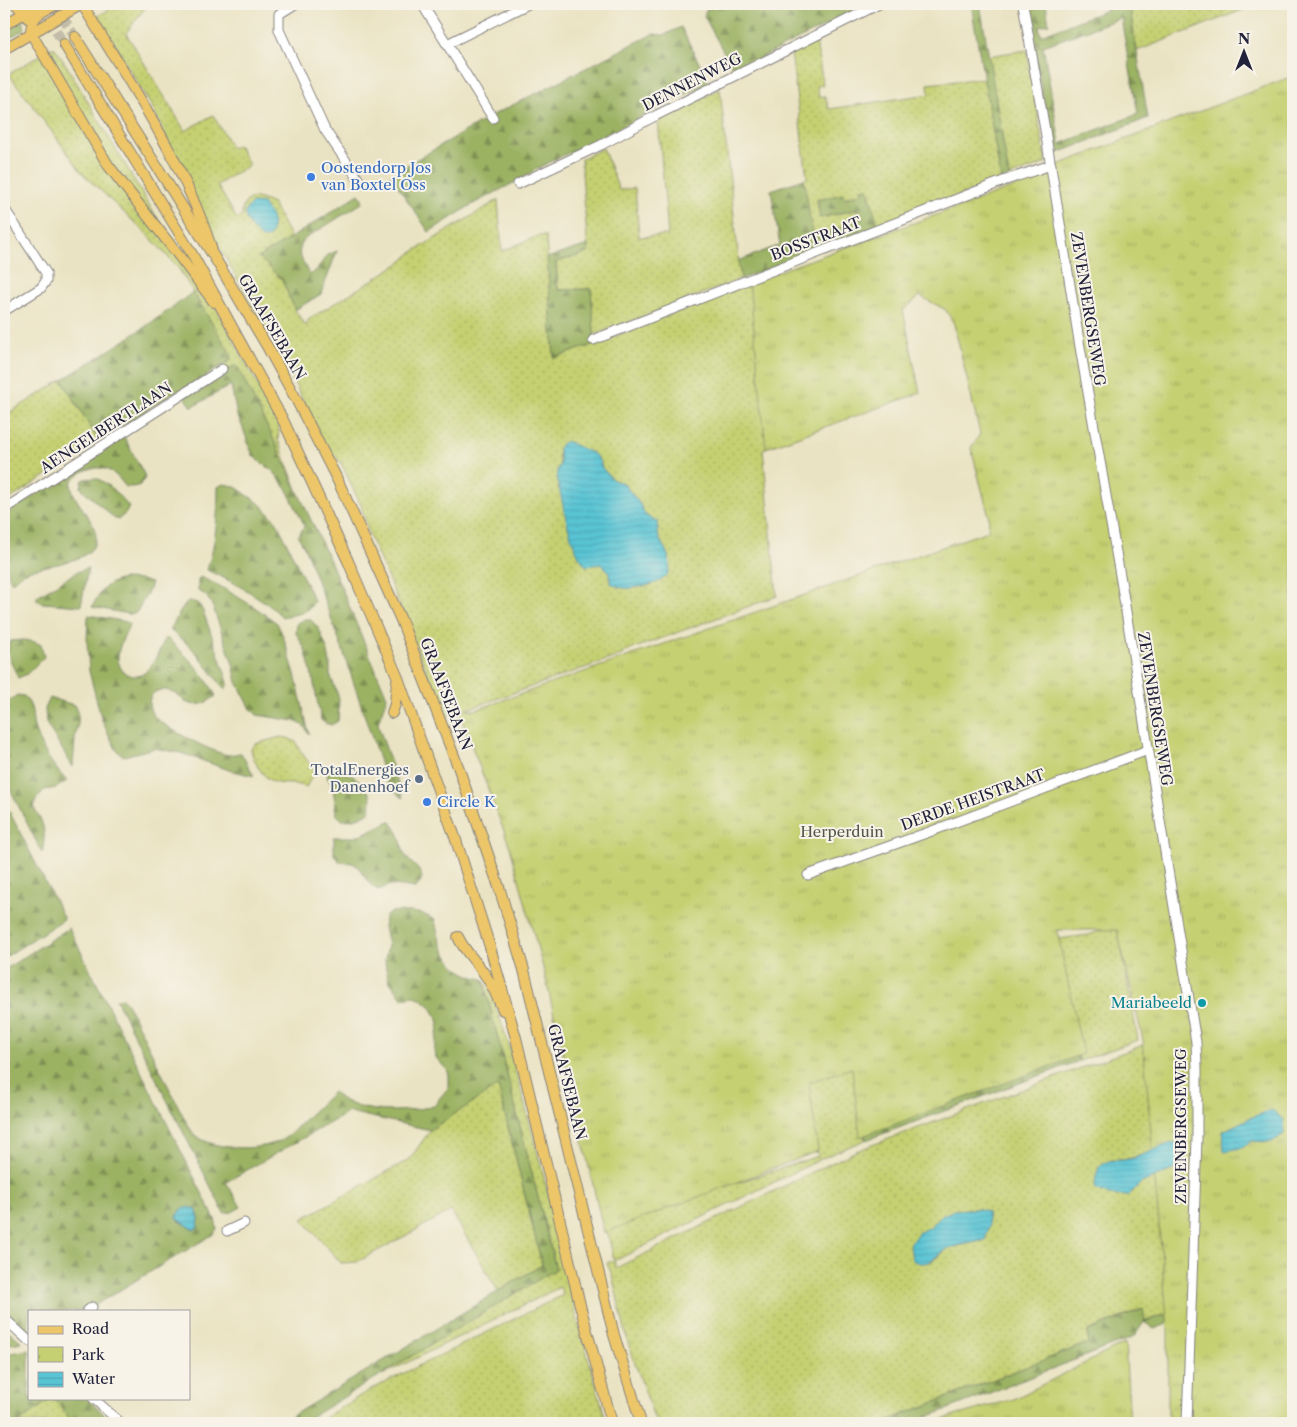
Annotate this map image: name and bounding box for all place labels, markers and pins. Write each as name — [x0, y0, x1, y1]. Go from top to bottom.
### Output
place label: Oostendorp Jos van Boxtel Oss — [320, 158, 431, 194]
marker: Oostendorp Jos van Boxtel Oss — [305, 171, 317, 183]
place label: TotalEnergies Danenhoef — [311, 760, 411, 796]
marker: TotalEnergies Danenhoef — [413, 773, 425, 785]
place label: Circle K — [437, 792, 497, 811]
marker: Circle K — [421, 796, 433, 808]
place label: Mariabeeld — [1111, 993, 1192, 1012]
marker: Mariabeeld — [1196, 997, 1208, 1009]

